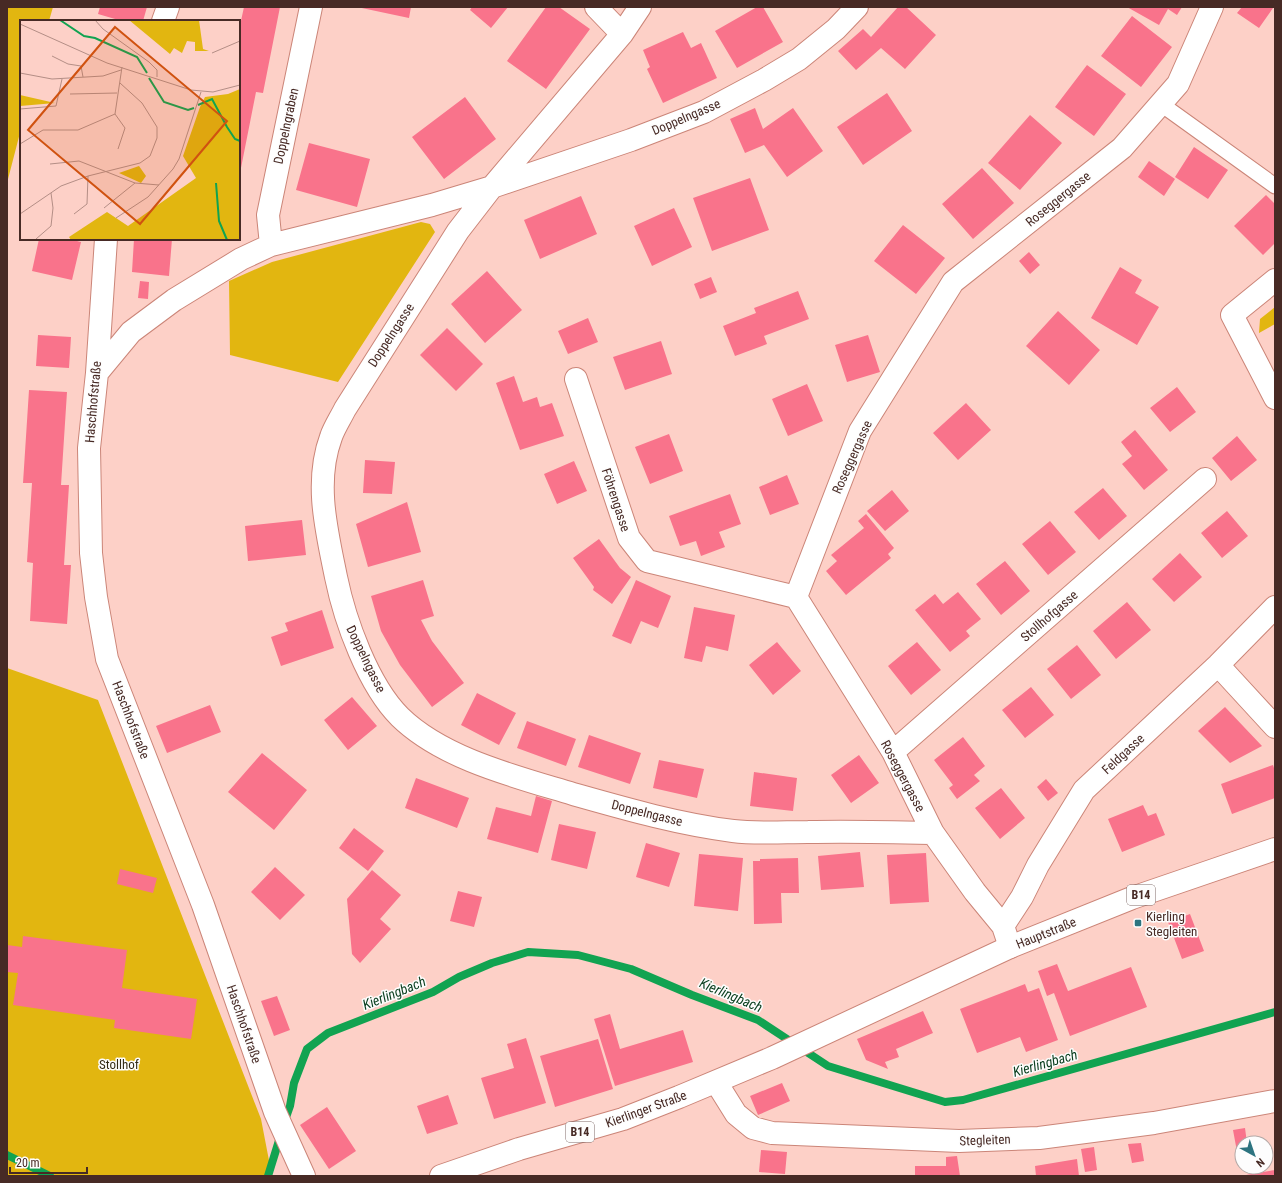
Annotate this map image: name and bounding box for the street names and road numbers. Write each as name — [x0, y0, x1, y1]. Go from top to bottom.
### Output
street label: Doppelngraben — [271, 87, 301, 165]
street label: Doppelngasse — [650, 96, 722, 138]
street label: Roseggergasse — [1023, 168, 1093, 230]
street label: Doppelngasse — [365, 300, 417, 370]
street label: Haschhofstraße — [82, 360, 104, 444]
street label: Roseggergasse — [829, 418, 875, 496]
street label: Föhrengasse — [599, 466, 633, 534]
street label: Stollhofgasse — [1018, 587, 1080, 645]
street label: Doppelngasse — [343, 623, 389, 695]
street label: Haschhofstraße — [109, 679, 153, 761]
street label: Feldgasse — [1099, 731, 1147, 777]
street label: Roseggergasse — [878, 738, 928, 814]
street label: Doppelngasse — [610, 797, 684, 829]
road number: B14 — [1127, 885, 1155, 905]
street label: Hauptstraße — [1014, 914, 1078, 952]
street label: Haschhofstraße — [224, 983, 264, 1065]
street label: Kierlinger Straße — [603, 1087, 689, 1131]
road number: B14 — [566, 1122, 594, 1142]
street label: Stegleiten — [959, 1132, 1011, 1148]

